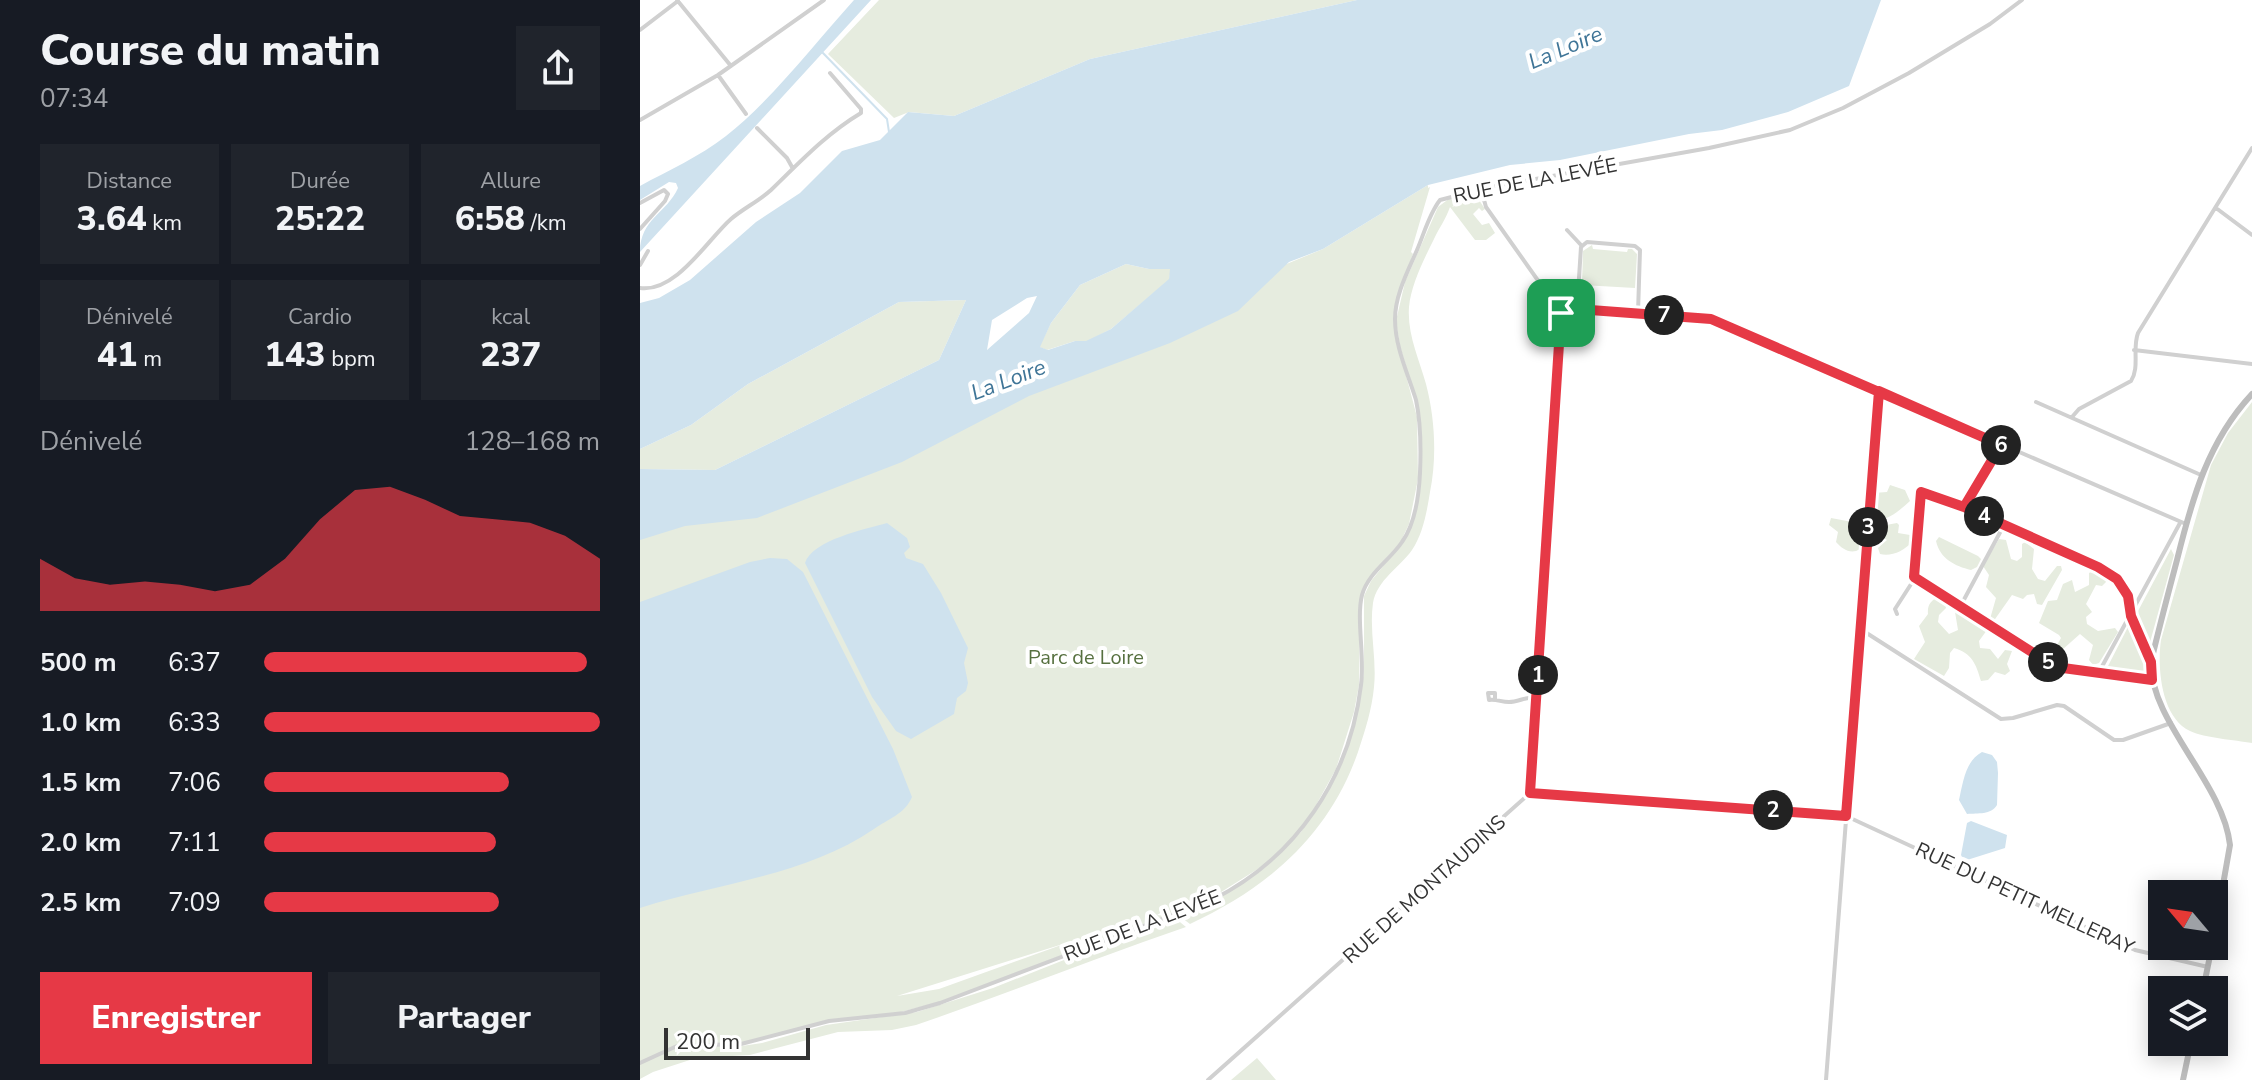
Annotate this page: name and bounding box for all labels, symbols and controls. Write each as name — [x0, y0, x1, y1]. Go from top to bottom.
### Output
water label: La Loire — [1524, 19, 1607, 77]
text: Course du matin — [40, 21, 381, 81]
button: share — [516, 26, 600, 110]
text: 07:34 — [40, 81, 108, 116]
street label: RUE DE LA LEVÉE — [1451, 151, 1619, 210]
text: Distance — [87, 166, 172, 196]
text: Durée — [290, 166, 350, 196]
text: Allure — [480, 166, 541, 196]
text: 3.64 — [77, 196, 147, 242]
text: 25:22 — [275, 196, 365, 242]
text: 6:58 — [455, 196, 525, 242]
text: km — [147, 208, 182, 238]
text: /km — [525, 208, 567, 238]
pin — [1527, 279, 1595, 347]
icon: arrive — [1539, 291, 1583, 335]
pin: 7 — [1644, 295, 1684, 335]
text: 7 — [1657, 300, 1671, 330]
text: Dénivelé — [86, 302, 173, 332]
text: Cardio — [288, 302, 352, 332]
text: kcal — [491, 302, 530, 332]
text: 41 — [97, 332, 137, 378]
text: 143 — [264, 332, 326, 378]
text: 237 — [480, 332, 541, 378]
text: m — [137, 344, 162, 374]
text: bpm — [326, 344, 376, 374]
water label: La Loire — [967, 352, 1050, 408]
text: Dénivelé — [40, 424, 142, 459]
text: 128–168 m — [464, 424, 600, 459]
pin: 6 — [1981, 425, 2021, 465]
text: 6 — [1994, 430, 2008, 460]
pin: 4 — [1964, 496, 2004, 536]
text: 4 — [1977, 501, 1991, 531]
pin: 3 — [1848, 507, 1888, 547]
text: 3 — [1861, 512, 1875, 542]
pin: 5 — [2028, 642, 2068, 682]
park label: Parc de Loire — [1028, 644, 1144, 671]
text: 500 m — [40, 645, 117, 680]
text: 6:37 — [168, 645, 221, 680]
text: 5 — [2041, 647, 2055, 677]
pin: 1 — [1518, 655, 1558, 695]
text: 1 — [1531, 660, 1545, 690]
text: 1.0 km — [40, 705, 121, 740]
text: 6:33 — [168, 705, 221, 740]
text: 1.5 km — [40, 765, 121, 800]
text: 7:06 — [168, 765, 221, 800]
pin: 2 — [1753, 790, 1793, 830]
text: 2 — [1766, 795, 1780, 825]
street label: RUE DE MONTAUDINS — [1337, 809, 1511, 970]
text: 2.0 km — [40, 825, 121, 860]
text: 7:11 — [168, 825, 221, 860]
street label: RUE DU PETIT MELLERAY — [1911, 836, 2139, 961]
north arrow — [2148, 880, 2228, 960]
map controls — [2148, 880, 2228, 1056]
street label: RUE DE LA LEVÉE — [1060, 883, 1225, 968]
text: 2.5 km — [40, 885, 121, 920]
text: 7:09 — [168, 885, 221, 920]
button: Enregistrer — [40, 972, 312, 1064]
button: Partager — [328, 972, 600, 1064]
button: layers — [2148, 976, 2228, 1056]
scale bar — [664, 1024, 810, 1060]
text: 200 m — [676, 1027, 740, 1057]

